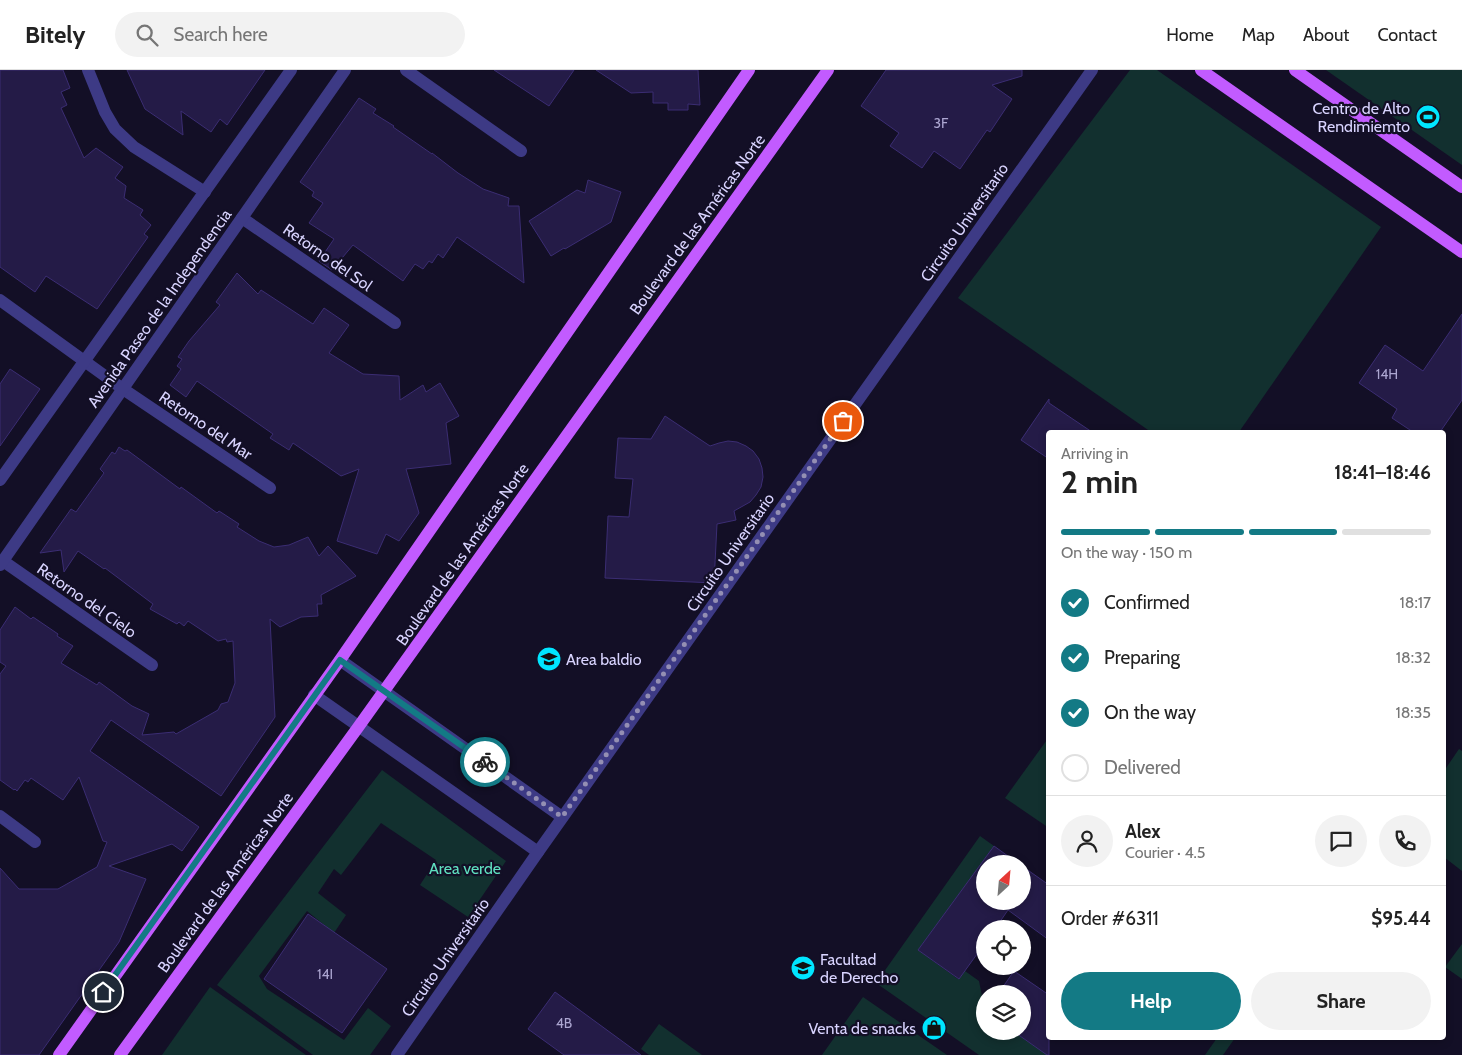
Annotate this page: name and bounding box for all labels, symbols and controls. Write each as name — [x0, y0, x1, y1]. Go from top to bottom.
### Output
search box — [115, 12, 465, 57]
text: Bitely — [25, 20, 85, 49]
icon: search — [133, 21, 161, 49]
text: Search here — [173, 23, 268, 46]
text: Home — [1166, 24, 1214, 46]
text: Map — [1242, 24, 1275, 46]
text: About — [1303, 24, 1349, 46]
text: Contact — [1377, 24, 1437, 46]
place label: Centro de Alto Rendimiemto — [1312, 99, 1410, 136]
sports icon: Centro de Alto Rendimiemto — [1415, 104, 1441, 130]
house number: 3F — [934, 114, 949, 132]
street label: Boulevard de las Américas Norte — [626, 131, 769, 318]
street label: Circuito Universitario — [916, 159, 1013, 285]
street label: Avenida Paseo de la Independencia — [83, 205, 236, 411]
street label: Retorno del Sol — [279, 220, 376, 295]
house number: 14H — [1376, 365, 1398, 383]
street label: Retorno del Mar — [156, 387, 257, 464]
pin — [822, 400, 864, 442]
icon: bag — [829, 407, 857, 435]
text: Arriving in — [1061, 444, 1128, 463]
street label: Boulevard de las Américas Norte — [392, 460, 533, 649]
text: 18:41–18:46 — [1334, 461, 1431, 484]
text: 2 min — [1061, 462, 1138, 501]
street label: Circuito Universitario — [682, 489, 779, 615]
text: On the way · 150 m — [1061, 543, 1192, 562]
street label: Retorno del Cielo — [33, 559, 140, 642]
icon: check — [1061, 589, 1089, 617]
text: Confirmed — [1104, 591, 1190, 614]
text: 18:17 — [1399, 593, 1431, 612]
icon: check — [1061, 644, 1089, 672]
school or university icon: Area baldio — [536, 646, 562, 672]
text: Preparing — [1104, 646, 1180, 669]
text: 18:32 — [1396, 648, 1431, 667]
place label: Area baldio — [566, 650, 642, 669]
icon: check — [1061, 699, 1089, 727]
text: On the way — [1104, 701, 1196, 724]
text: 18:35 — [1395, 703, 1431, 722]
courier — [460, 737, 510, 787]
icon: bike — [471, 748, 499, 776]
text: Delivered — [1104, 756, 1181, 779]
street label: Boulevard de las Américas Norte — [154, 789, 297, 976]
button: person — [1061, 815, 1113, 867]
button: chat — [1315, 815, 1367, 867]
button: phone — [1379, 815, 1431, 867]
text: Alex — [1125, 820, 1161, 843]
text: Courier · 4.5 — [1125, 843, 1206, 862]
north arrow — [976, 855, 1031, 910]
map controls — [976, 855, 1031, 1040]
park label: Area verde — [429, 859, 501, 878]
street label: Circuito Universitario — [397, 894, 494, 1020]
text: Order #6311 — [1061, 907, 1159, 930]
text: $95.44 — [1371, 907, 1431, 930]
button: locate — [976, 920, 1031, 975]
place label: Facultad de Derecho — [820, 950, 898, 987]
school or university icon: Facultad de Derecho — [790, 955, 816, 981]
house number: 14I — [317, 965, 333, 983]
pin — [82, 971, 124, 1013]
button: Help — [1061, 972, 1241, 1030]
button: Share — [1251, 972, 1431, 1030]
icon: home — [89, 978, 117, 1006]
button: layers — [976, 985, 1031, 1040]
house number: 4B — [556, 1014, 572, 1032]
shop icon: Venta de snacks — [921, 1015, 947, 1041]
place label: Venta de snacks — [809, 1019, 916, 1038]

